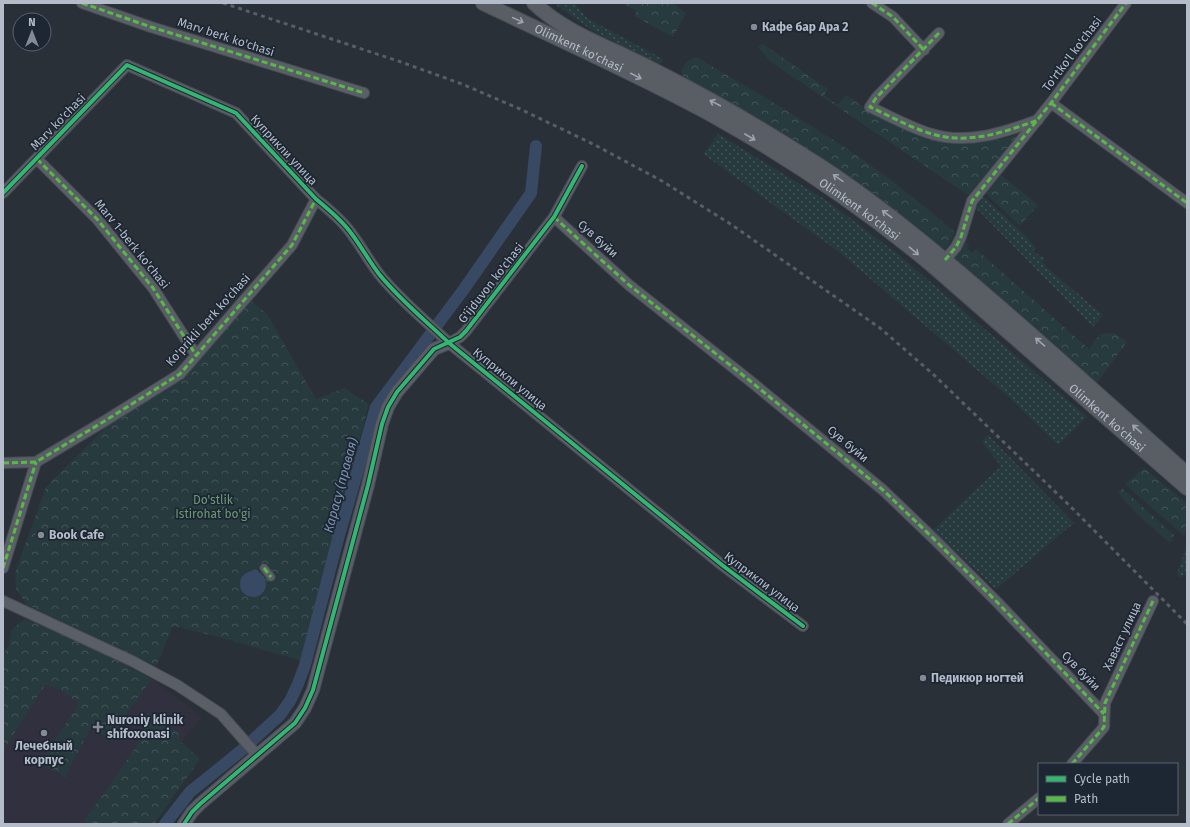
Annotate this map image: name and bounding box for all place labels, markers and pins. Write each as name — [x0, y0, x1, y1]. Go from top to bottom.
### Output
place label: Кафе бар Ара 2 — [762, 20, 849, 34]
marker: Кафе бар Ара 2 — [749, 22, 759, 32]
place label: Book Cafe — [49, 528, 104, 542]
marker: Book Cafe — [36, 530, 46, 540]
place label: Педикюр ногтей — [931, 671, 1024, 685]
marker: Педикюр ногтей — [918, 673, 928, 683]
place label: Nuroniy klinik shifoxonasi — [107, 713, 184, 741]
marker: Nuroniy klinik shifoxonasi — [92, 721, 104, 733]
marker: Лечебный корпус — [39, 728, 49, 738]
place label: Лечебный корпус — [15, 739, 73, 767]

